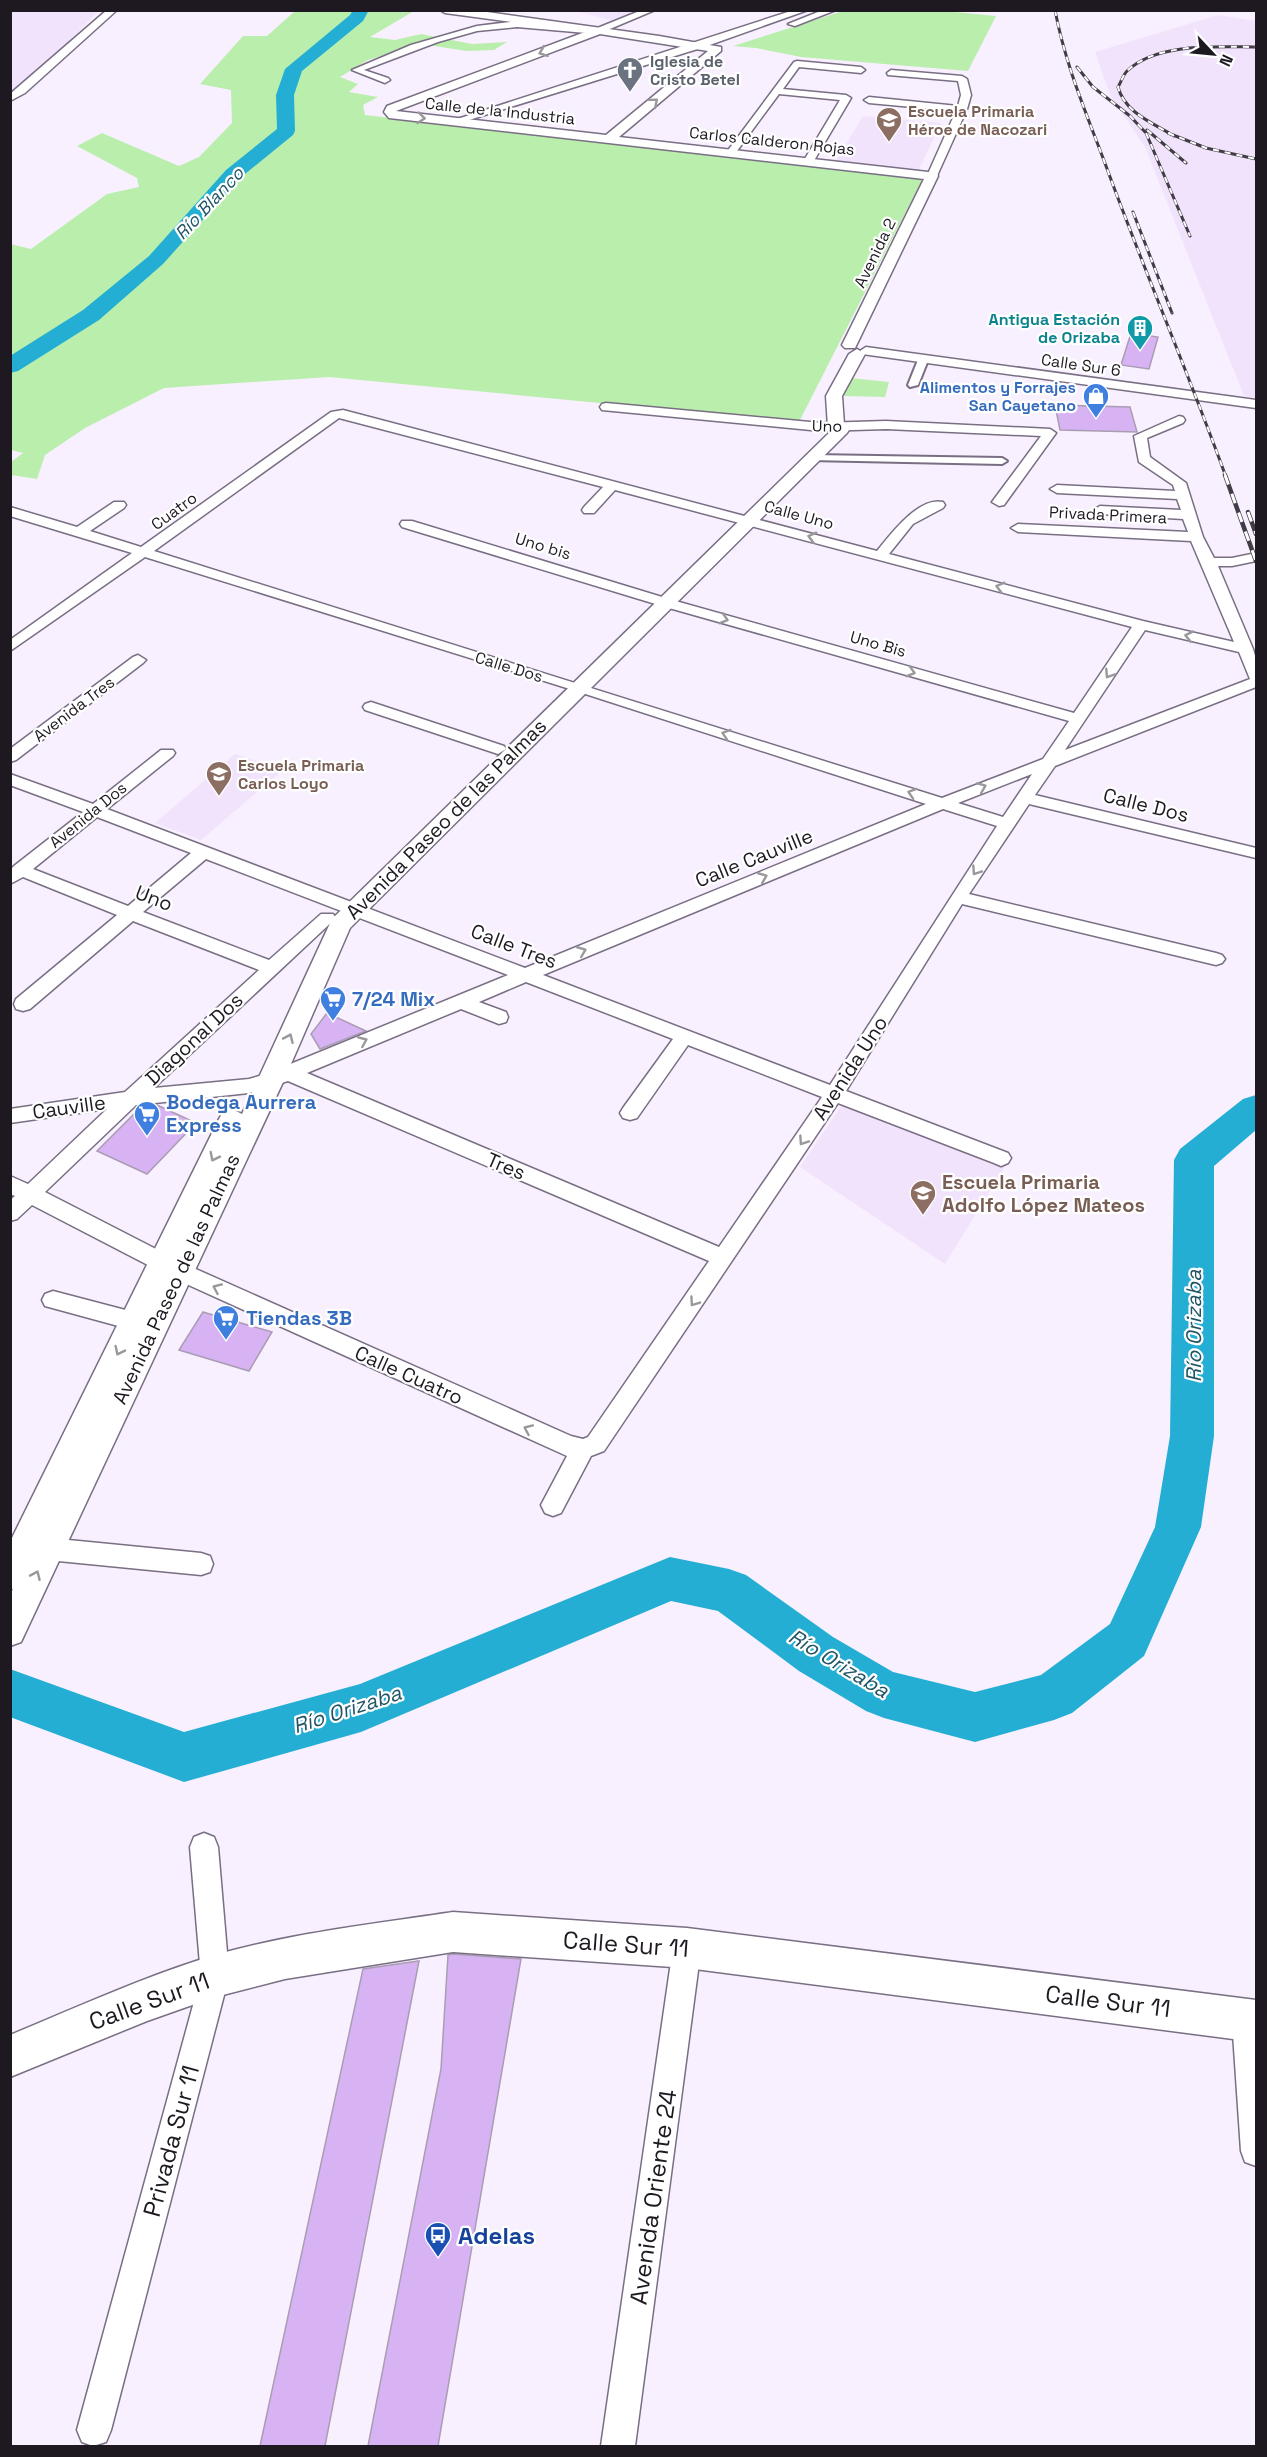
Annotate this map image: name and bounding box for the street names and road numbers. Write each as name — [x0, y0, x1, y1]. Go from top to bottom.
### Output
street label: Calle de la Industria — [424, 93, 576, 129]
street label: Carlos Calderon Rojas — [688, 122, 856, 160]
street label: Avenida 2 — [849, 215, 901, 291]
street label: Calle Sur 6 — [1040, 349, 1122, 381]
street label: Uno — [812, 415, 842, 437]
street label: Cuatro — [147, 487, 201, 535]
street label: Calle Uno — [762, 496, 836, 534]
street label: Privada Primera — [1048, 501, 1168, 529]
street label: Uno bis — [513, 528, 573, 564]
street label: Uno Bis — [848, 626, 908, 662]
street label: Calle Dos — [473, 647, 545, 687]
street label: Avenida Tres — [29, 672, 119, 746]
street label: Avenida Paseo de las Palmas — [340, 713, 552, 925]
street label: Avenida Dos — [45, 777, 131, 853]
street label: Calle Dos — [1101, 782, 1191, 828]
street label: Calle Cauville — [691, 823, 817, 893]
street label: Uno — [132, 879, 176, 917]
street label: Calle Tres — [467, 918, 561, 974]
street label: Diagonal Dos — [140, 987, 248, 1091]
street label: Avenida Uno — [807, 1011, 893, 1125]
street label: Cauville — [31, 1089, 107, 1125]
street label: Tres — [483, 1146, 529, 1186]
street label: Avenida Paseo de las Palmas — [106, 1150, 246, 1408]
street label: Calle Cuatro — [351, 1340, 467, 1410]
street label: Calle Sur 11 — [562, 1924, 690, 1964]
street label: Calle Sur 11 — [84, 1965, 214, 2037]
street label: Calle Sur 11 — [1044, 1978, 1172, 2024]
street label: Privada Sur 11 — [136, 2062, 206, 2220]
street label: Avenida Oriente 24 — [623, 2088, 683, 2306]

